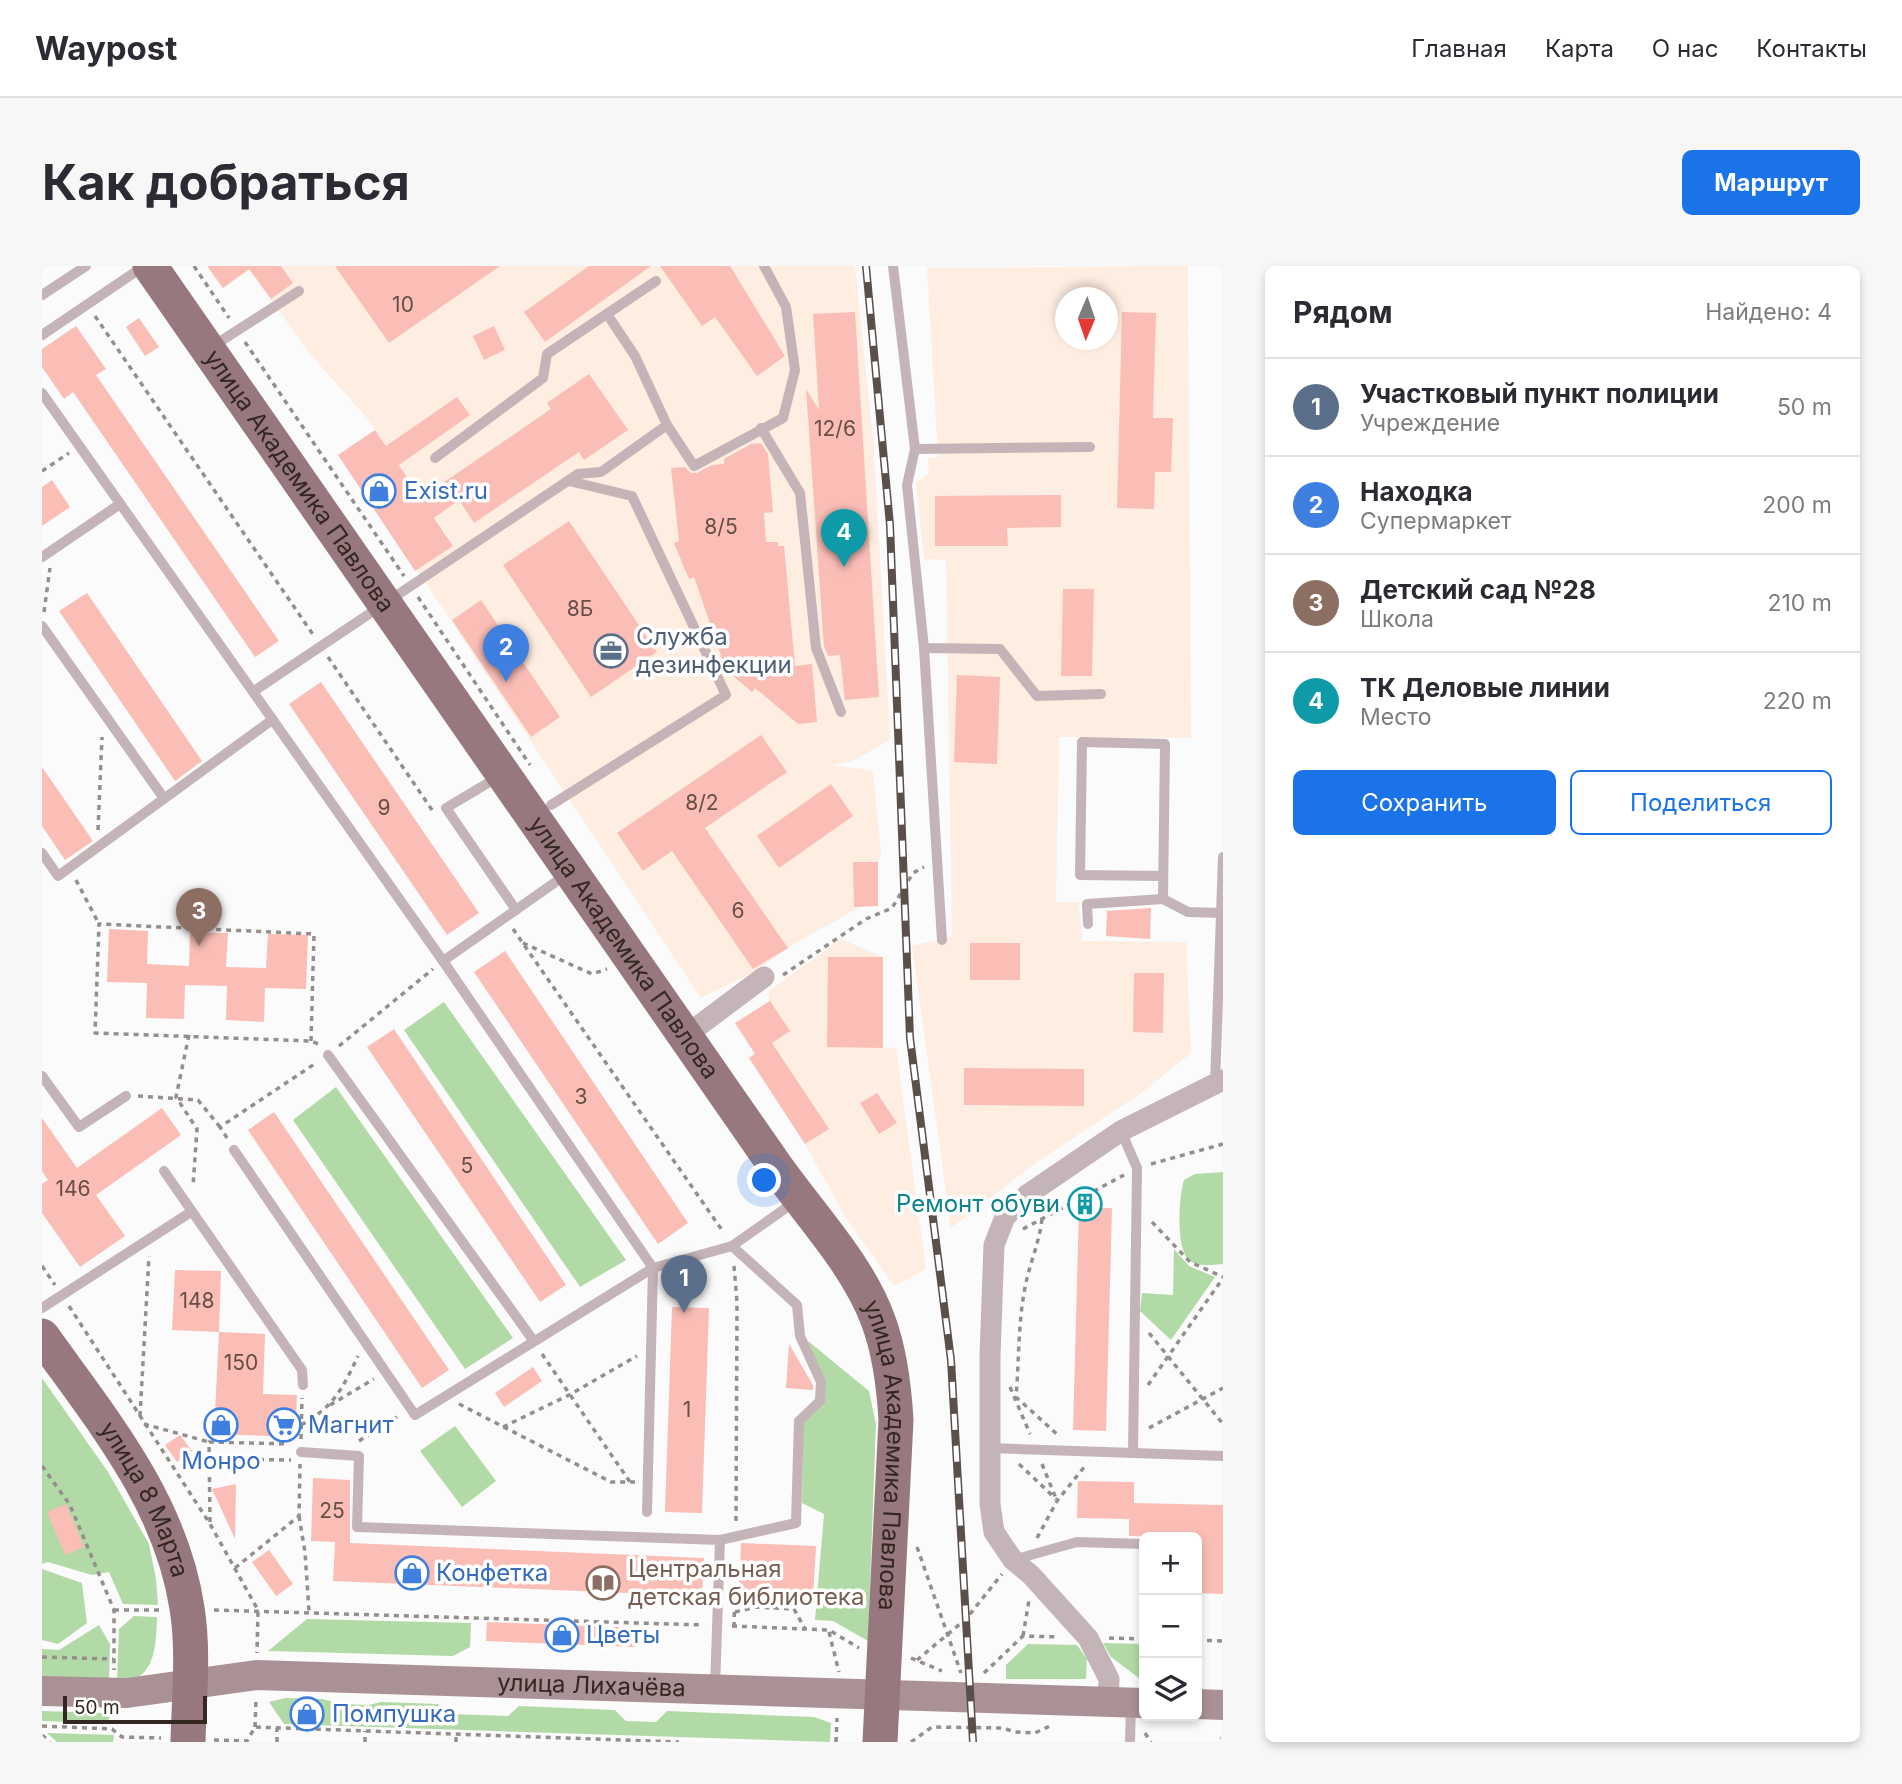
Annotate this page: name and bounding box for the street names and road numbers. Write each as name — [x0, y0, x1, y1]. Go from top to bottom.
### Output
street label: улица Академика Павлова — [199, 344, 401, 618]
street label: улица Академика Павлова — [523, 810, 725, 1084]
street label: улица Академика Павлова — [857, 1295, 911, 1611]
street label: улица 8 Марта — [94, 1416, 195, 1580]
street label: улица Лихачёва — [497, 1668, 686, 1703]

